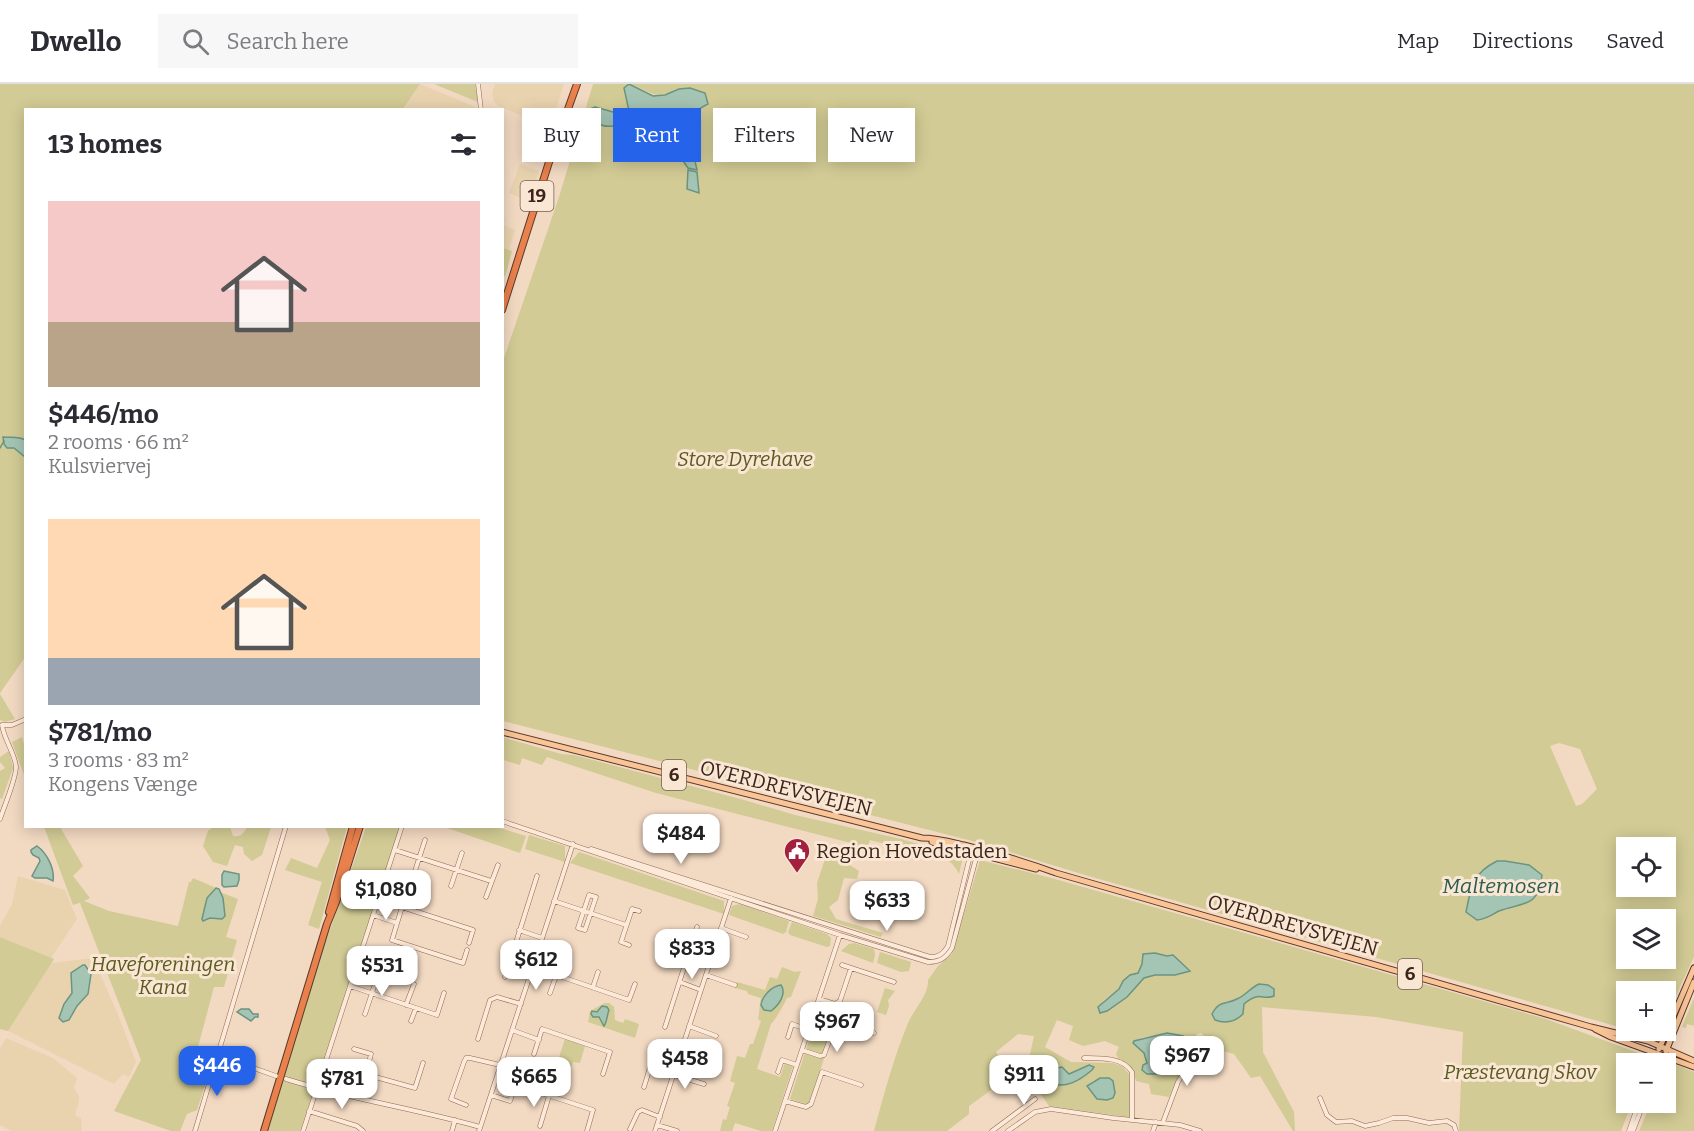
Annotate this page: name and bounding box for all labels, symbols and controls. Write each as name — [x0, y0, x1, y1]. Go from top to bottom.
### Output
search box — [158, 14, 578, 68]
text: Dwello — [30, 25, 122, 58]
icon: search — [179, 25, 212, 58]
text: Search here — [227, 28, 349, 55]
text: Map — [1397, 28, 1439, 54]
text: Directions — [1472, 28, 1573, 54]
text: Saved — [1606, 28, 1664, 54]
chip: Buy — [522, 108, 601, 162]
chip: Rent — [613, 108, 701, 162]
chip: Filters — [713, 108, 816, 162]
chip: New — [828, 108, 915, 162]
icon: filters — [447, 128, 480, 161]
text: 13 homes — [48, 129, 162, 160]
road number: 19 — [520, 181, 554, 211]
icon: home — [210, 240, 318, 348]
text: $446/mo — [48, 399, 159, 430]
text: 2 rooms · 66 m² — [48, 430, 189, 454]
park label: Store Dyrehave — [677, 447, 813, 471]
text: Kulsviervej — [48, 454, 151, 478]
icon: home — [210, 558, 318, 666]
text: $781/mo — [48, 717, 152, 748]
text: 3 rooms · 83 m² — [48, 748, 189, 772]
street label: OVERDREVSVEJEN — [698, 755, 875, 821]
road number: 6 — [662, 760, 686, 790]
text: Kongens Vænge — [48, 772, 198, 796]
pin: $484 — [645, 814, 717, 865]
text: $484 — [657, 821, 705, 845]
public building icon: Region Hovedstaden — [782, 836, 812, 874]
map controls — [1616, 837, 1676, 1113]
button: locate — [1616, 837, 1676, 897]
place label: Region Hovedstaden — [816, 839, 1008, 863]
pin: $1,080 — [337, 870, 435, 921]
water label: Maltemosen — [1442, 873, 1560, 899]
text: $1,080 — [355, 877, 417, 901]
pin: $633 — [851, 881, 923, 932]
text: $633 — [864, 888, 910, 912]
street label: OVERDREVSVEJEN — [1205, 889, 1381, 961]
button: layers — [1616, 909, 1676, 969]
pin: $833 — [656, 929, 728, 980]
text: $833 — [669, 936, 715, 960]
pin: $612 — [500, 940, 572, 991]
pin: $531 — [346, 946, 418, 997]
text: $612 — [514, 947, 558, 971]
park label: Haveforeningen Kana — [91, 952, 235, 999]
text: $531 — [361, 953, 403, 977]
road number: 6 — [1398, 959, 1422, 989]
button: + — [1616, 981, 1676, 1041]
pin: $967 — [801, 1002, 873, 1053]
text: $967 — [814, 1009, 860, 1033]
pin: $967 — [1151, 1036, 1223, 1087]
pin: $458 — [649, 1039, 721, 1090]
text: $967 — [1164, 1043, 1210, 1067]
pin: $446 — [181, 1046, 253, 1097]
text: $458 — [661, 1046, 709, 1070]
text: $446 — [193, 1053, 241, 1077]
button: − — [1616, 1053, 1676, 1113]
pin: $911 — [988, 1055, 1060, 1106]
pin: $665 — [498, 1057, 570, 1108]
pin: $781 — [306, 1059, 378, 1110]
park label: Præstevang Skov — [1444, 1060, 1598, 1084]
text: $911 — [1003, 1062, 1045, 1086]
text: $665 — [511, 1064, 557, 1088]
text: $781 — [320, 1066, 364, 1090]

